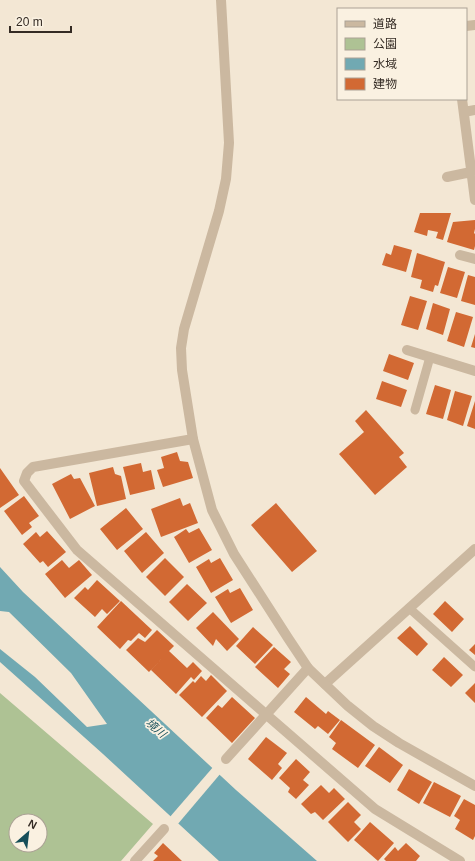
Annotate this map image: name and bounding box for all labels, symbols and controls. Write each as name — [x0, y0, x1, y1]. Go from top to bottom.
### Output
scale bar — [10, 8, 71, 34]
legend — [337, 8, 467, 100]
text: 20 m — [16, 15, 43, 29]
text: 道路 — [373, 17, 397, 31]
text: 公園 — [373, 37, 397, 51]
text: 水域 — [373, 57, 397, 71]
text: 建物 — [373, 77, 397, 91]
water label: 境川 — [144, 716, 169, 740]
north arrow — [8, 813, 48, 853]
text: N — [26, 817, 39, 831]

